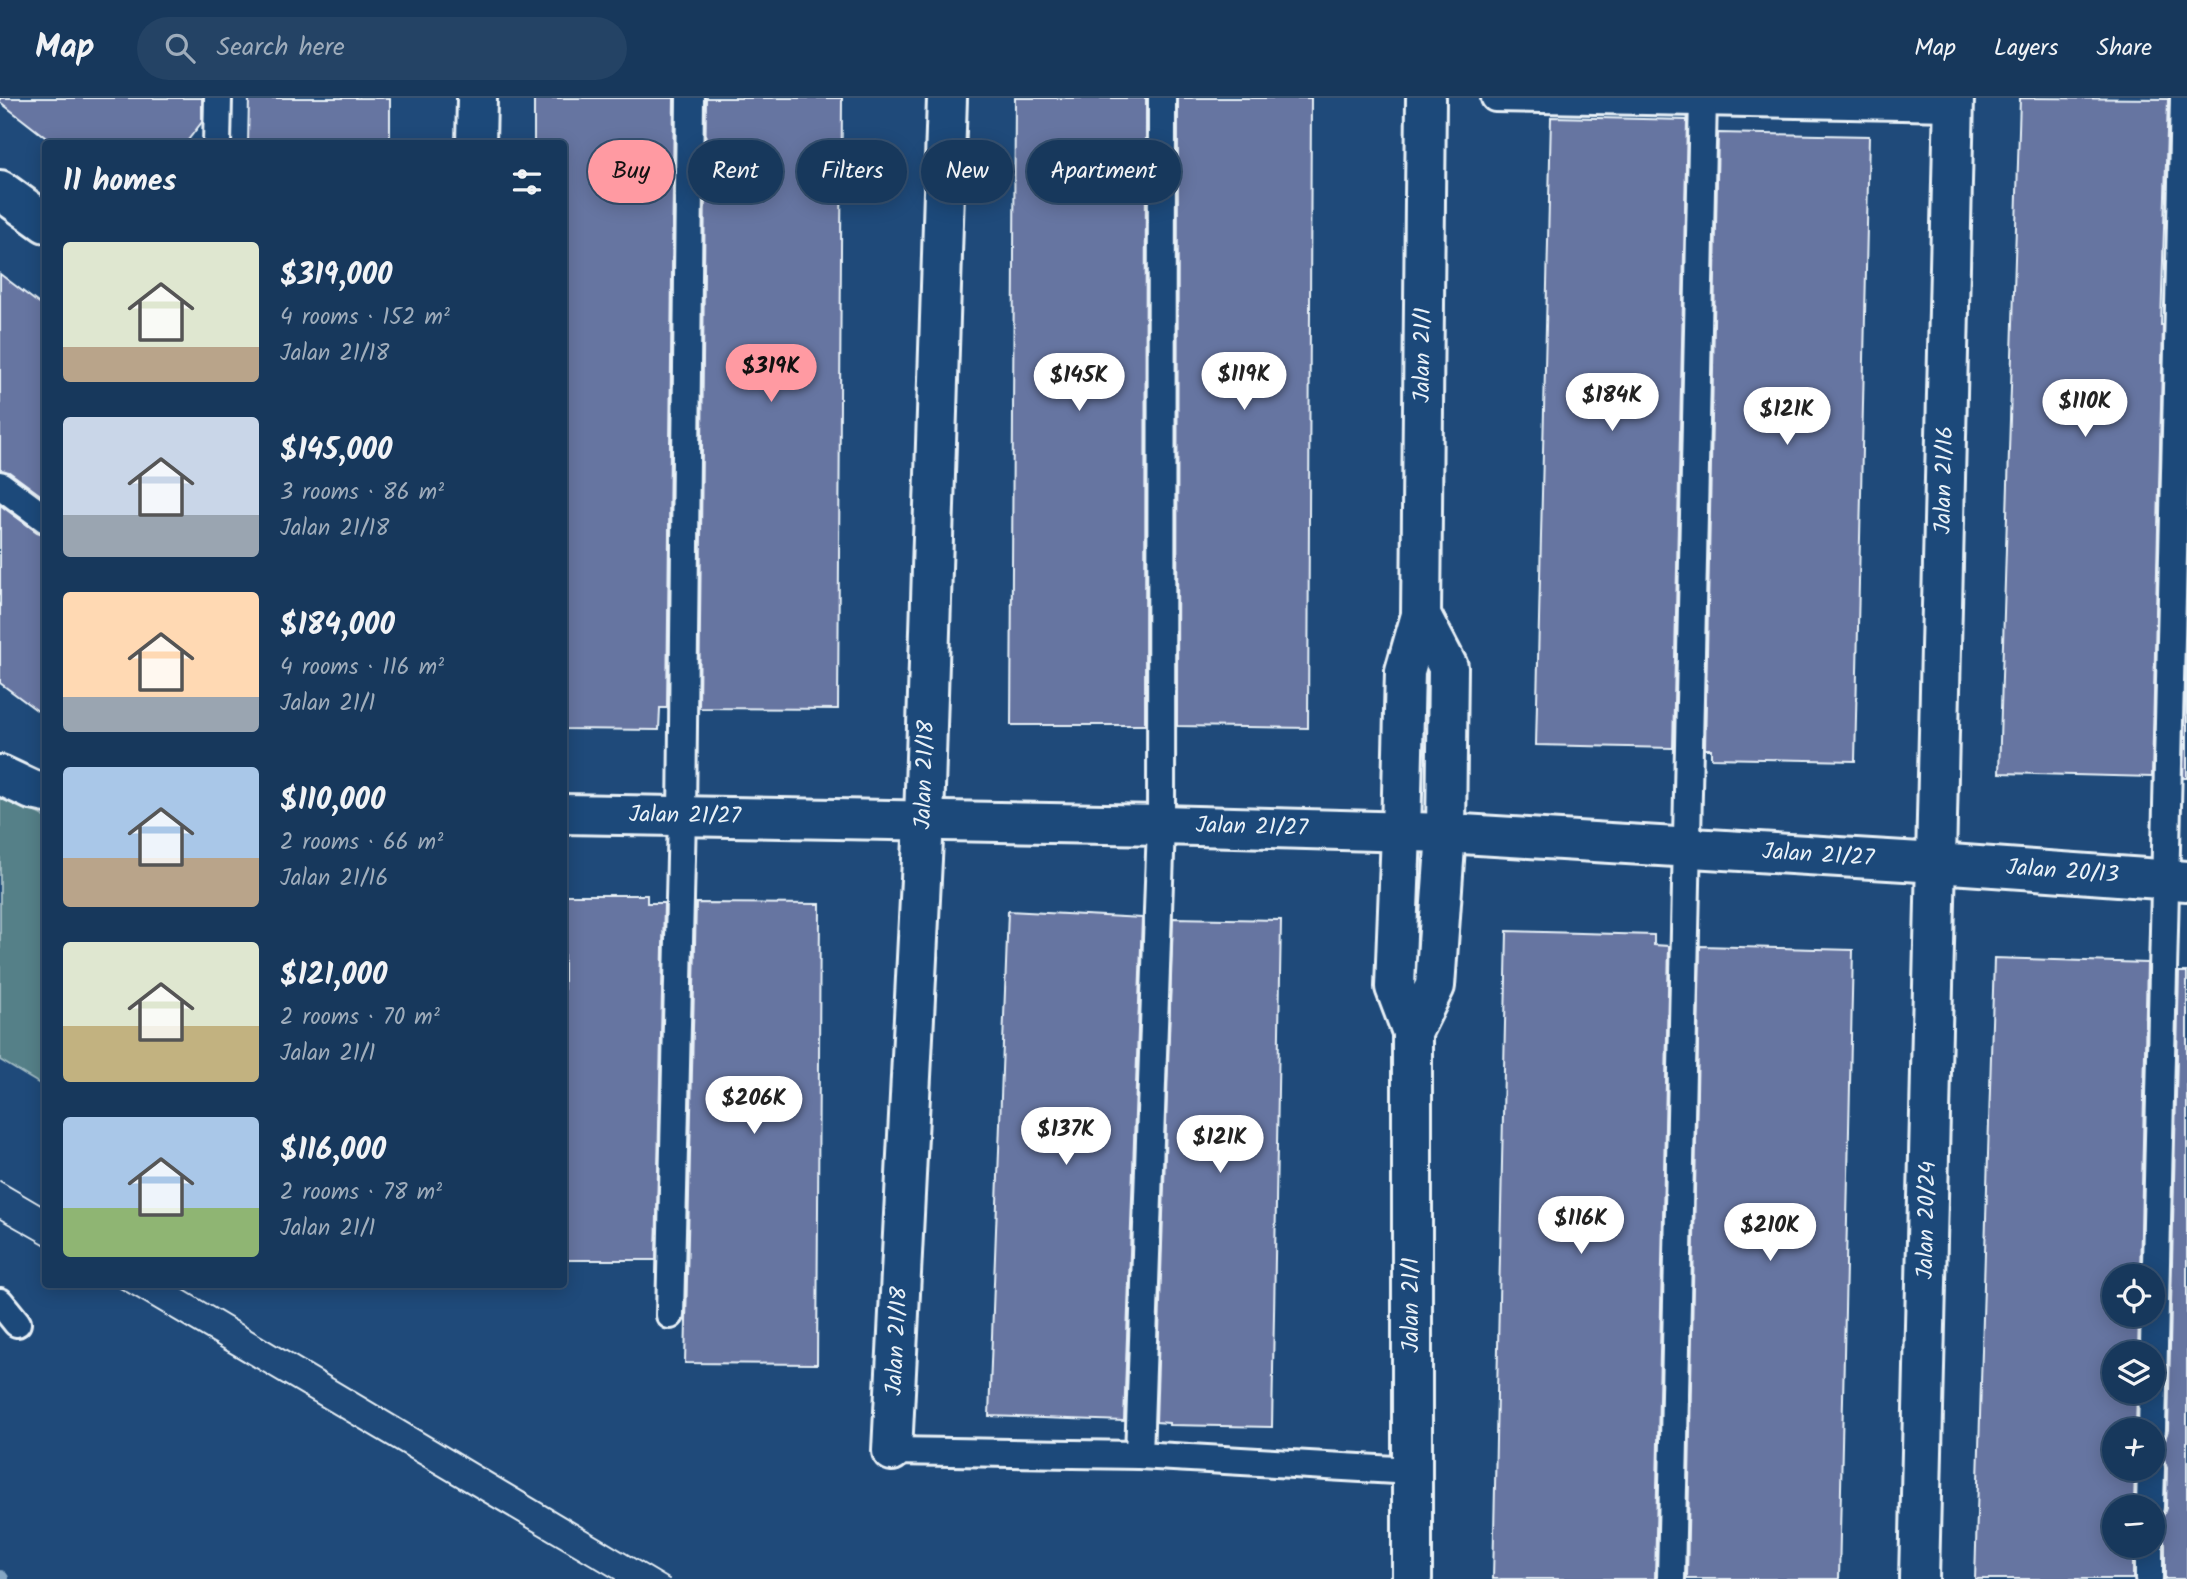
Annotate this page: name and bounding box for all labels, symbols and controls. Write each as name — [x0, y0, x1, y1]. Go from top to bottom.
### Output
search box — [137, 17, 627, 80]
text: Map — [35, 22, 95, 75]
text: Search here — [217, 27, 345, 69]
icon: search — [161, 29, 199, 67]
text: Map — [1914, 29, 1956, 68]
text: Layers — [1994, 29, 2058, 68]
text: Share — [2096, 29, 2152, 68]
chip: Buy — [588, 140, 674, 203]
chip: Rent — [688, 140, 783, 203]
chip: Filters — [797, 140, 907, 203]
chip: New — [921, 140, 1013, 203]
chip: Apartment — [1027, 140, 1181, 203]
text: 11 homes — [63, 158, 176, 206]
icon: filters — [508, 163, 546, 201]
text: $319,000 — [280, 252, 392, 300]
icon: home — [119, 270, 203, 354]
text: 4 rooms · 152 m² — [280, 300, 450, 336]
street label: Jalan 21/1 — [1405, 307, 1442, 403]
text: Jalan 21/18 — [280, 336, 389, 372]
pin: $319K — [722, 344, 820, 404]
text: $319K — [742, 349, 800, 385]
pin: $119K — [1195, 352, 1293, 412]
pin: $145K — [1030, 354, 1128, 413]
text: $119K — [1218, 357, 1271, 393]
text: $145K — [1050, 358, 1108, 394]
pin: $184K — [1563, 374, 1661, 433]
text: $184K — [1582, 378, 1642, 414]
pin: $110K — [2036, 380, 2134, 439]
text: $110K — [2058, 384, 2112, 420]
pin: $121K — [1738, 388, 1836, 447]
text: $121K — [1760, 392, 1814, 428]
street label: Jalan 21/16 — [1926, 426, 1964, 535]
text: $145,000 — [280, 427, 392, 475]
icon: home — [119, 445, 203, 529]
text: 3 rooms · 86 m² — [280, 475, 444, 511]
text: Jalan 21/18 — [280, 511, 389, 547]
text: $184,000 — [280, 602, 395, 650]
icon: home — [119, 620, 203, 704]
text: 4 rooms · 116 m² — [280, 650, 444, 686]
text: Jalan 21/1 — [280, 686, 375, 722]
street label: Jalan 21/18 — [906, 719, 945, 830]
text: $110,000 — [280, 777, 385, 825]
icon: home — [119, 795, 203, 879]
street label: Jalan 21/27 — [629, 797, 743, 835]
street label: Jalan 21/27 — [1195, 808, 1310, 847]
text: 2 rooms · 66 m² — [280, 825, 443, 861]
street label: Jalan 21/27 — [1761, 834, 1877, 877]
street label: Jalan 20/13 — [2005, 850, 2120, 894]
text: Jalan 21/16 — [280, 861, 388, 897]
text: $121,000 — [280, 952, 387, 1000]
icon: home — [119, 970, 203, 1054]
text: 2 rooms · 70 m² — [280, 1000, 440, 1036]
text: Jalan 21/1 — [280, 1036, 375, 1072]
pin: $206K — [705, 1076, 803, 1136]
text: $206K — [721, 1081, 787, 1117]
pin: $137K — [1017, 1108, 1115, 1167]
text: $137K — [1037, 1112, 1095, 1148]
pin: $121K — [1171, 1116, 1269, 1175]
text: $121K — [1193, 1120, 1247, 1156]
text: $116,000 — [280, 1127, 386, 1175]
icon: home — [119, 1145, 203, 1229]
street label: Jalan 20/24 — [1908, 1160, 1947, 1280]
text: 2 rooms · 78 m² — [280, 1175, 442, 1211]
pin: $116K — [1532, 1196, 1630, 1256]
text: $116K — [1554, 1201, 1608, 1237]
pin: $210K — [1721, 1204, 1819, 1263]
text: $210K — [1740, 1208, 1800, 1244]
text: Jalan 21/1 — [280, 1211, 375, 1247]
street label: Jalan 21/1 — [1394, 1257, 1430, 1353]
map controls — [2102, 1264, 2165, 1558]
button: locate — [2102, 1264, 2165, 1327]
street label: Jalan 21/18 — [877, 1285, 918, 1397]
button: layers — [2102, 1341, 2165, 1404]
button: + — [2102, 1418, 2165, 1481]
button: − — [2102, 1495, 2165, 1558]

